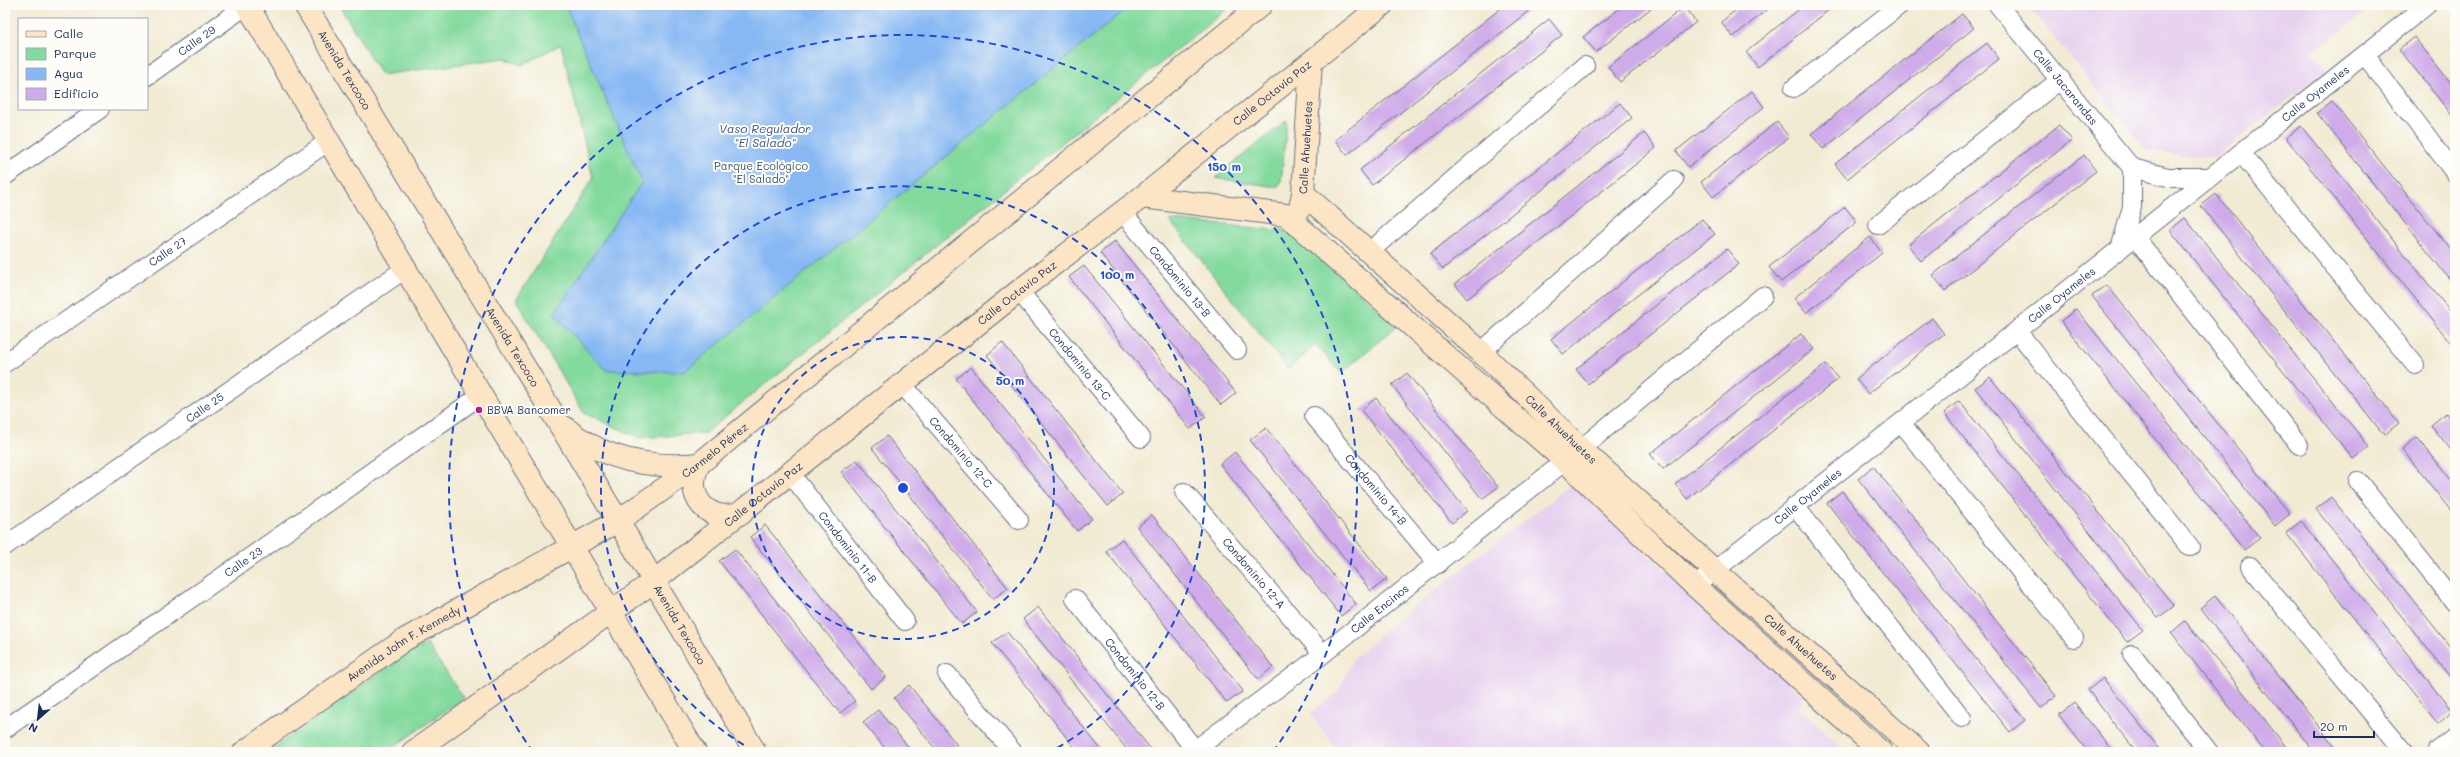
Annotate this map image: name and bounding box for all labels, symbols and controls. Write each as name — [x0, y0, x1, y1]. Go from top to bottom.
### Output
legend — [18, 18, 148, 110]
street label: Calle 29 — [174, 21, 219, 59]
text: Calle — [54, 25, 84, 41]
street label: Avenida Texcoco — [315, 27, 375, 113]
text: Parque — [54, 45, 97, 61]
street label: Calle Jacarandas — [2030, 45, 2102, 128]
street label: Calle Octavio Paz — [1229, 57, 1314, 129]
street label: Calle Oyameles — [2278, 62, 2352, 125]
text: Agua — [54, 65, 83, 81]
text: Edificio — [54, 85, 98, 101]
street label: Calle Ahuehuetes — [1295, 100, 1316, 194]
water label: Vaso Regulador "El Salado" — [719, 120, 811, 150]
park label: Parque Ecológico "El Salado" — [714, 158, 808, 186]
text: 150 m — [1207, 158, 1241, 174]
street label: Calle 27 — [145, 233, 189, 270]
street label: Condominio 13-B — [1146, 242, 1215, 320]
street label: Calle Octavio Paz — [974, 257, 1059, 328]
street label: Calle Oyameles — [2024, 263, 2098, 326]
text: 100 m — [1100, 266, 1134, 282]
street label: Avenida Texcoco — [483, 304, 543, 390]
street label: Condominio 13-C — [1046, 325, 1115, 403]
text: 50 m — [996, 372, 1024, 388]
street label: Calle 25 — [182, 389, 226, 426]
street label: Calle Ahuehuetes — [1523, 391, 1600, 467]
place label: BBVA Bancomer — [487, 402, 571, 417]
marker: BBVA Bancomer — [474, 405, 484, 415]
street label: Condominio 12-C — [926, 413, 996, 491]
street label: Carmelo Pérez — [678, 419, 751, 481]
street label: Condominio 14-B — [1342, 450, 1410, 528]
street label: Calle Octavio Paz — [721, 458, 805, 530]
street label: Calle Oyameles — [1771, 465, 1844, 528]
centre of rings — [896, 481, 910, 495]
street label: Condominio 11-B — [815, 508, 881, 586]
street label: Condominio 12-A — [1219, 534, 1289, 612]
street label: Calle 23 — [221, 543, 265, 580]
street label: Calle Encinos — [1347, 581, 1412, 636]
street label: Avenida Texcoco — [650, 582, 710, 668]
street label: Avenida John F. Kennedy — [344, 602, 463, 685]
street label: Calle Ahuehuetes — [1761, 610, 1841, 683]
street label: Condominio 12-B — [1102, 635, 1169, 713]
north arrow — [18, 699, 58, 739]
scale bar — [2314, 713, 2374, 739]
text: 20 m — [2320, 718, 2348, 734]
text: N — [26, 720, 40, 737]

